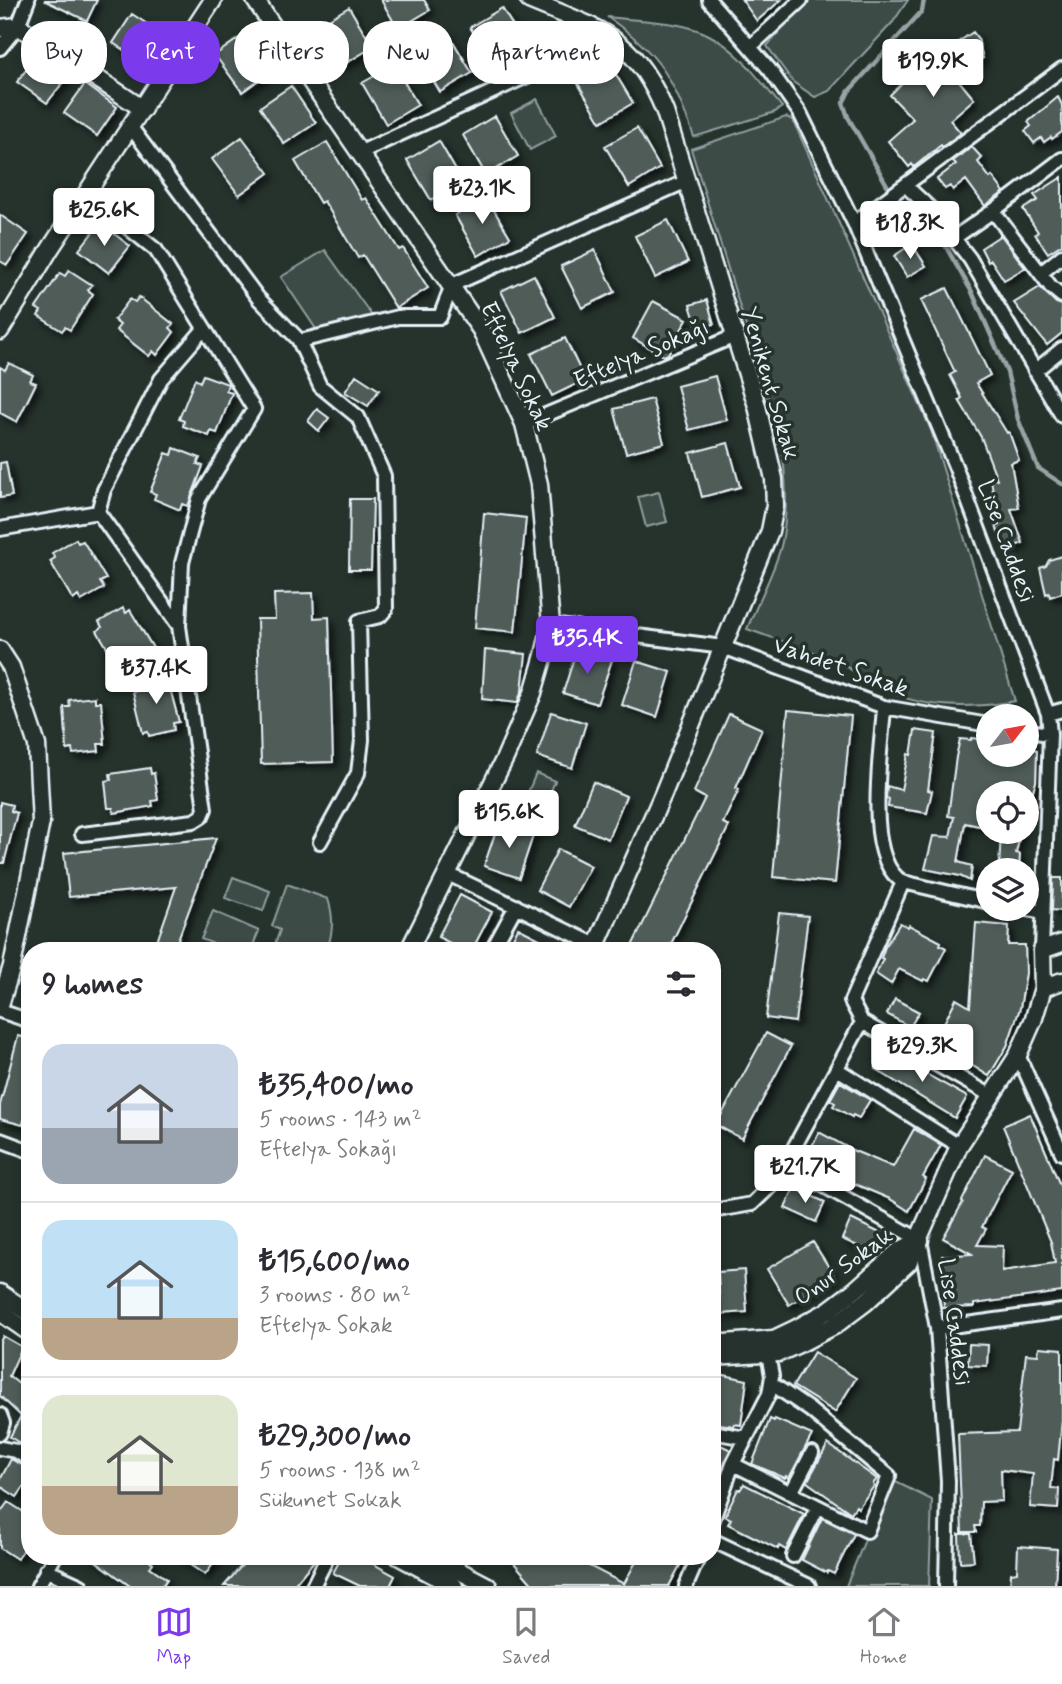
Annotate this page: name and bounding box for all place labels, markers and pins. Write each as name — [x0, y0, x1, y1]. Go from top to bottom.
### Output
pin: ₺19.9K — [876, 40, 990, 99]
pin: ₺23.1K — [425, 166, 539, 226]
pin: ₺25.6K — [47, 188, 161, 248]
pin: ₺18.3K — [853, 202, 967, 261]
pin: ₺35.4K — [530, 616, 644, 676]
pin: ₺37.4K — [99, 646, 213, 706]
pin: ₺15.6K — [452, 790, 566, 850]
pin: ₺29.3K — [865, 1024, 979, 1084]
pin: ₺21.7K — [748, 1146, 862, 1205]

